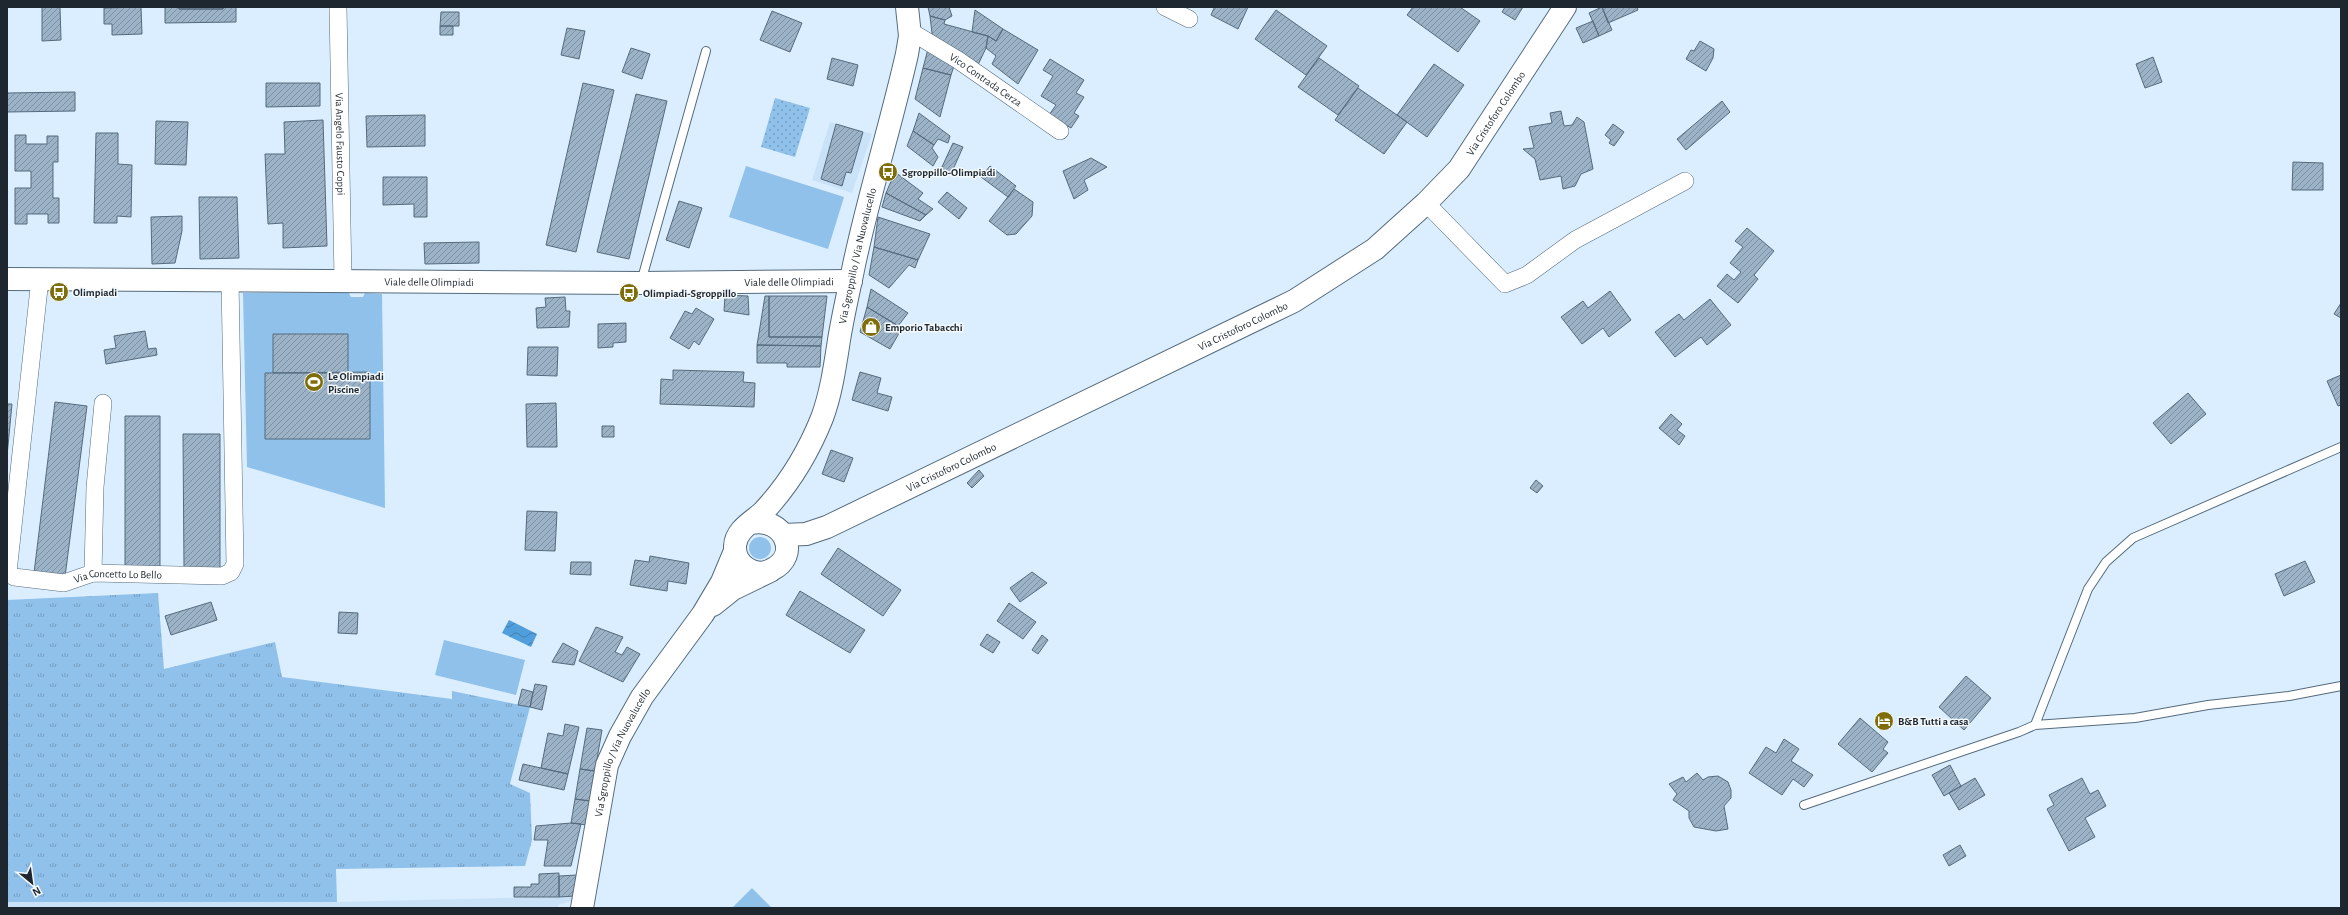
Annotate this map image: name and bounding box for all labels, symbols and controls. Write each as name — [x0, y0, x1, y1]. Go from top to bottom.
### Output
street label: Vico Contrada Cerza — [947, 51, 1024, 109]
street label: Via Cristoforo Colombo — [1464, 69, 1527, 158]
street label: Via Angelo Fausto Coppi — [334, 92, 346, 195]
bus stop icon: Sgroppillo-Olimpiadi — [877, 161, 899, 183]
place label: Sgroppillo-Olimpiadi — [902, 167, 995, 178]
street label: Via Sgroppillo / Via Nuovalucello — [837, 187, 878, 325]
street label: Viale delle Olimpiadi — [384, 276, 474, 288]
street label: Viale delle Olimpiadi — [744, 276, 834, 288]
bus stop icon: Olimpiadi — [48, 281, 70, 303]
bus stop icon: Olimpiadi-Sgroppillo — [618, 282, 640, 304]
place label: Olimpiadi — [73, 287, 117, 298]
place label: Olimpiadi-Sgroppillo — [643, 288, 737, 299]
street label: Via Cristoforo Colombo — [1196, 300, 1290, 353]
shop icon: Emporio Tabacchi — [860, 316, 882, 338]
place label: Emporio Tabacchi — [885, 322, 963, 333]
sports icon: Le Olimpiadi Piscine — [303, 371, 325, 393]
place label: Le Olimpiadi Piscine — [328, 371, 384, 395]
street label: Via Cristoforo Colombo — [905, 441, 998, 494]
street label: Via Concetto Lo Bello — [72, 568, 162, 585]
street label: Via Sgroppillo / Via Nuovalucello — [593, 686, 653, 818]
hotel icon: B&B Tutti a casa — [1873, 710, 1895, 732]
place label: B&B Tutti a casa — [1898, 716, 1969, 727]
north arrow — [12, 863, 52, 903]
text: N — [31, 885, 43, 898]

